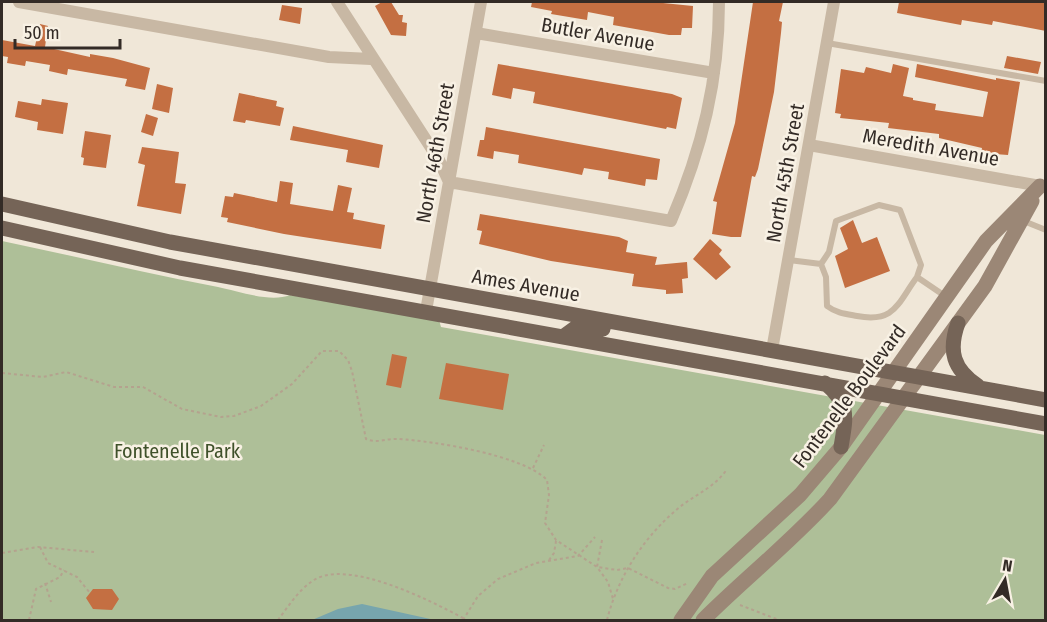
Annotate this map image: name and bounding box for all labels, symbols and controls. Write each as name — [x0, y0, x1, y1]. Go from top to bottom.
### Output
scale bar — [15, 12, 120, 50]
street label: Butler Avenue — [539, 12, 657, 56]
text: 50 m — [24, 22, 60, 44]
street label: North 46th Street — [411, 81, 459, 225]
street label: North 45th Street — [761, 101, 809, 244]
street label: Meredith Avenue — [861, 123, 1001, 171]
street label: Ames Avenue — [470, 264, 582, 306]
street label: Fontenelle Boulevard — [787, 320, 911, 472]
park label: Fontenelle Park — [114, 439, 241, 463]
north arrow — [975, 550, 1035, 610]
text: N — [1001, 556, 1014, 576]

